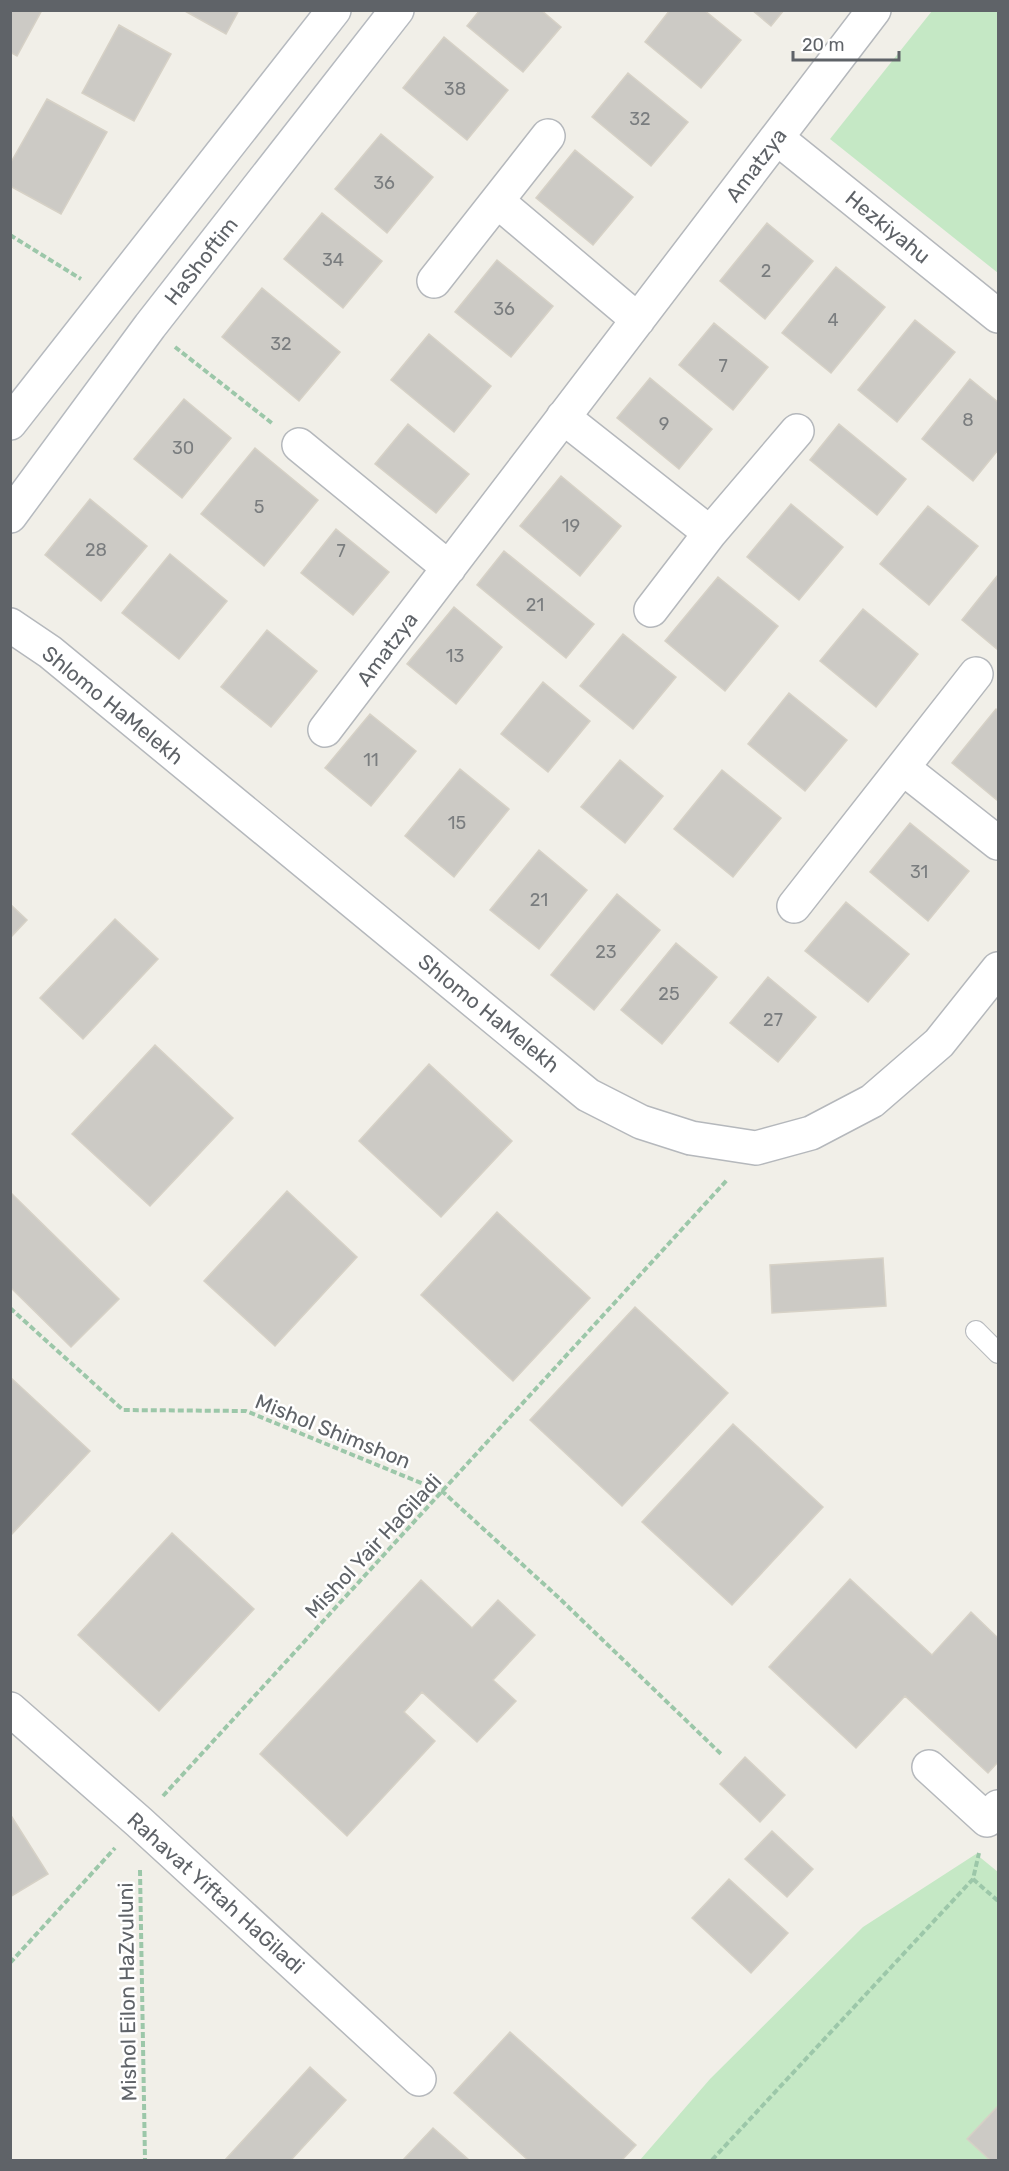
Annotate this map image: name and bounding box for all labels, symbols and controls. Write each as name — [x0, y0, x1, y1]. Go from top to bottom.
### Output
scale bar — [793, 24, 900, 62]
text: 20 m — [802, 34, 844, 56]
house number: 38 — [444, 78, 466, 100]
house number: 32 — [629, 108, 651, 130]
street label: Amatzya — [720, 123, 792, 207]
house number: 36 — [373, 172, 395, 194]
street label: Hezkiyahu — [841, 185, 935, 269]
street label: HaShoftim — [159, 212, 243, 310]
house number: 34 — [322, 249, 344, 271]
house number: 2 — [761, 260, 771, 282]
house number: 36 — [493, 298, 515, 320]
house number: 4 — [827, 309, 839, 331]
house number: 32 — [270, 333, 292, 355]
house number: 7 — [718, 355, 728, 377]
house number: 8 — [962, 409, 974, 431]
house number: 9 — [659, 413, 669, 435]
house number: 30 — [172, 437, 194, 459]
house number: 5 — [254, 496, 264, 518]
house number: 19 — [562, 515, 580, 537]
house number: 28 — [85, 539, 107, 561]
house number: 7 — [336, 540, 346, 562]
house number: 21 — [526, 594, 544, 616]
street label: Amatzya — [351, 607, 423, 691]
street label: Shlomo HaMelekh — [37, 640, 189, 770]
house number: 13 — [446, 645, 464, 667]
house number: 11 — [363, 749, 379, 771]
house number: 15 — [448, 812, 466, 834]
house number: 31 — [910, 861, 928, 883]
house number: 21 — [530, 889, 548, 911]
house number: 23 — [595, 941, 617, 963]
street label: Shlomo HaMelekh — [413, 948, 565, 1078]
house number: 25 — [658, 983, 680, 1005]
house number: 27 — [763, 1009, 783, 1031]
street label: Mishol Shimshon — [252, 1388, 414, 1474]
street label: Mishol Yair HaGiladi — [300, 1469, 446, 1623]
street label: Rahavat Yiftah HaGiladi — [122, 1807, 310, 1979]
street label: Mishol Eilon HaZvuluni — [113, 1882, 141, 2102]

